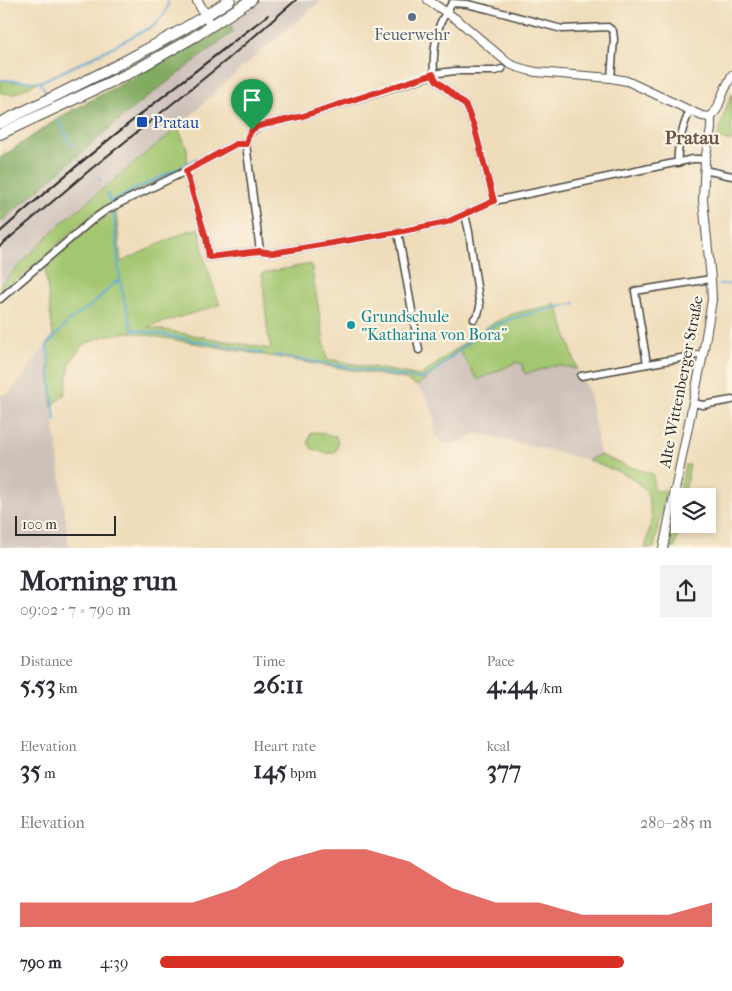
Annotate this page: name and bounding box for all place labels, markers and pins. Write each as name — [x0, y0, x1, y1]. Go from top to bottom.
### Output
marker: Feuerwehr — [406, 11, 418, 23]
place label: Feuerwehr — [374, 25, 450, 44]
pin — [231, 79, 273, 130]
place label: Pratau — [153, 113, 199, 132]
marker: Pratau — [135, 115, 149, 129]
place label: Grundschule "Katharina von Bora" — [361, 307, 507, 344]
marker: Grundschule "Katharina von Bora" — [345, 319, 357, 331]

